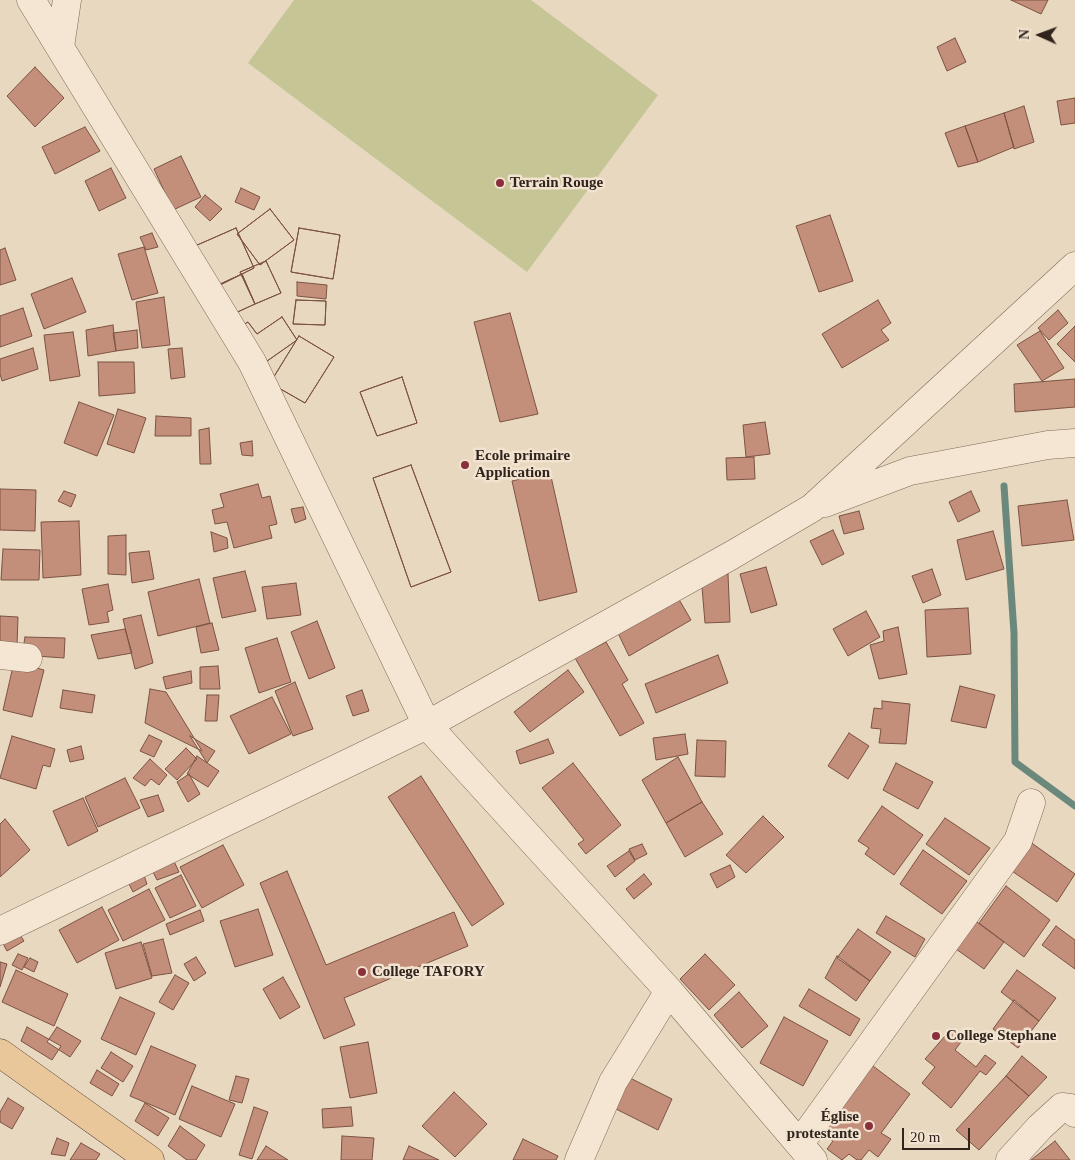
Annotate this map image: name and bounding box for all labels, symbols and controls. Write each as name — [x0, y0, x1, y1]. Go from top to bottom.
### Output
north arrow — [1015, 10, 1065, 60]
text: N — [1017, 29, 1032, 40]
place label: Terrain Rouge — [510, 174, 603, 192]
marker: Terrain Rouge — [494, 177, 506, 189]
place label: Ecole primaire Application — [475, 447, 570, 482]
marker: Ecole primaire Application — [459, 459, 471, 471]
place label: College TAFORY — [372, 963, 485, 981]
marker: College TAFORY — [356, 966, 368, 978]
place label: College Stephane — [946, 1027, 1056, 1045]
marker: College Stephane — [930, 1030, 942, 1042]
place label: Église protestante — [787, 1108, 859, 1143]
scale bar — [905, 1118, 972, 1150]
marker: Église protestante — [863, 1120, 875, 1132]
text: 20 m — [910, 1129, 940, 1145]

